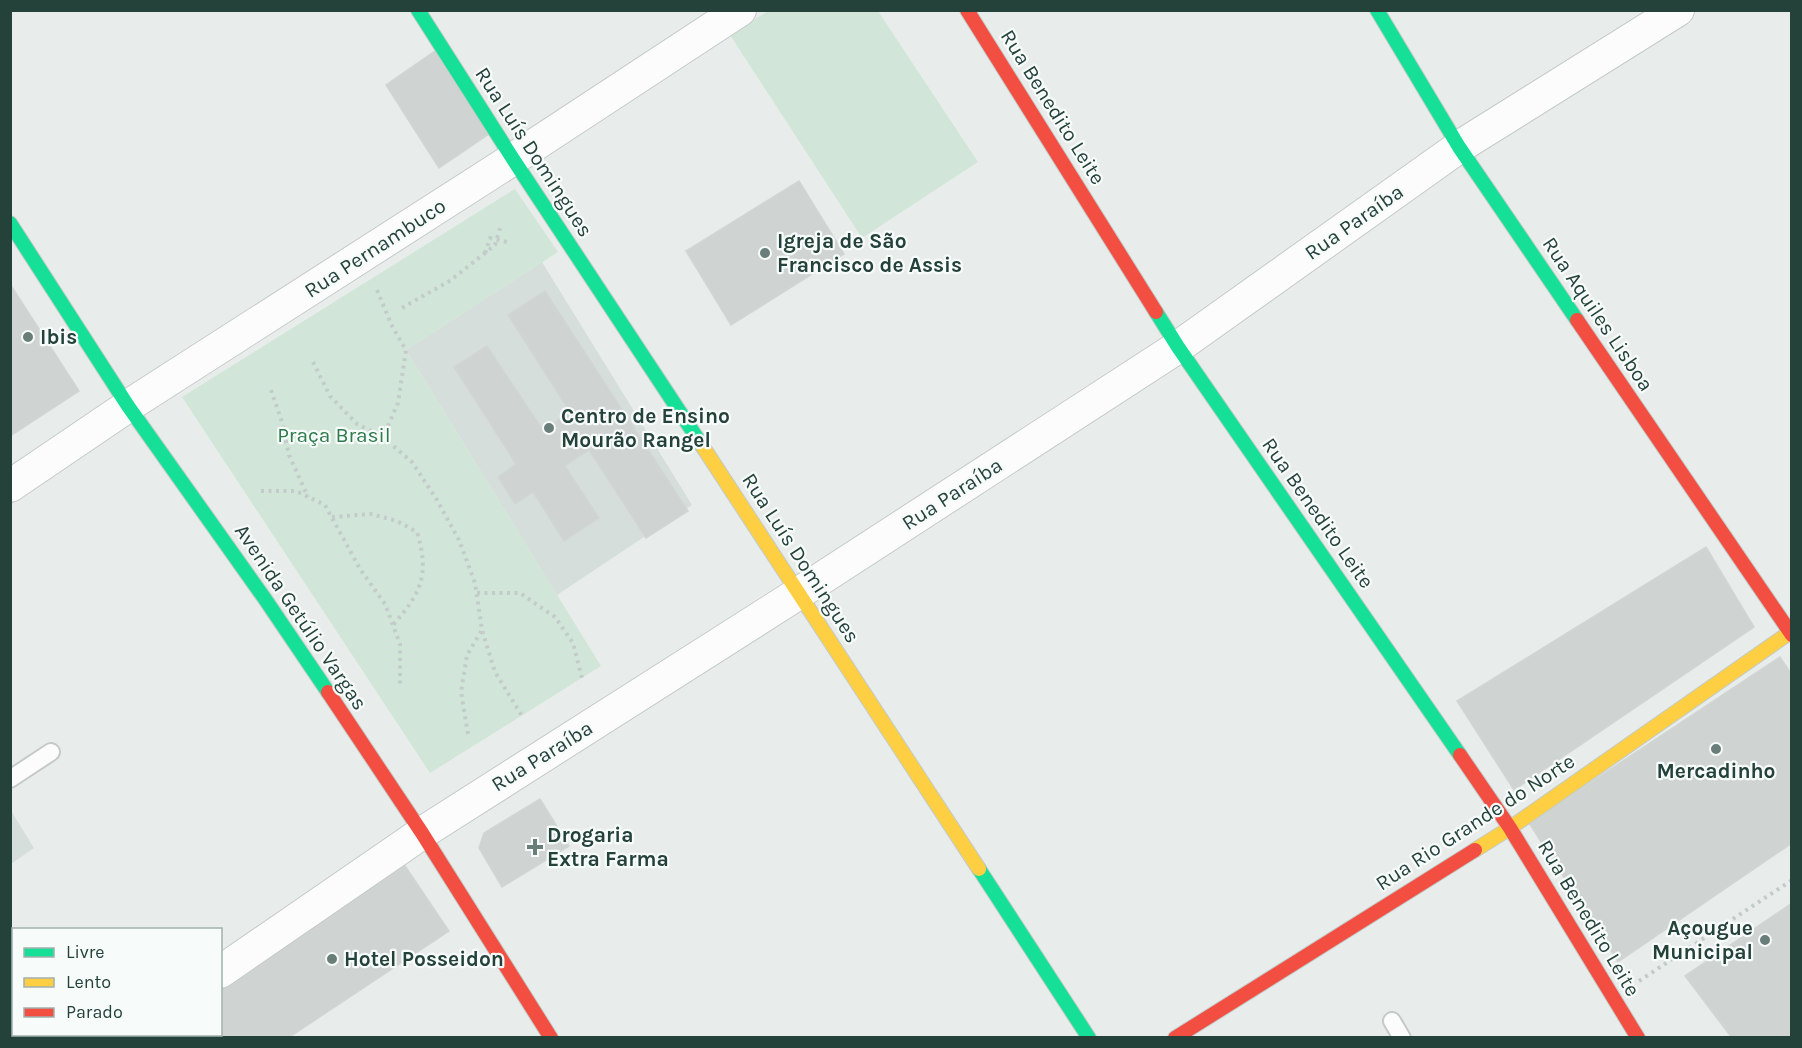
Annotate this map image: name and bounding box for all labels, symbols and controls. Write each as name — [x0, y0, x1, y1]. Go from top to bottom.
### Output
street label: Rua Benedito Leite — [996, 25, 1110, 189]
street label: Rua Luís Domingues — [470, 63, 598, 241]
street label: Rua Paraíba — [1300, 179, 1408, 265]
street label: Rua Pernambuco — [300, 193, 450, 303]
place label: Igreja de São Francisco de Assis — [777, 229, 962, 277]
street label: Rua Aquiles Lisboa — [1538, 232, 1658, 396]
marker: Igreja de São Francisco de Assis — [758, 246, 772, 260]
place label: Ibis — [40, 325, 77, 349]
marker: Ibis — [21, 330, 35, 344]
place label: Centro de Ensino Mourão Rangel — [561, 404, 730, 452]
marker: Centro de Ensino Mourão Rangel — [542, 421, 556, 435]
park label: Praça Brasil — [277, 423, 391, 447]
street label: Rua Benedito Leite — [1257, 433, 1379, 593]
street label: Rua Paraíba — [897, 453, 1007, 535]
street label: Rua Luís Domingues — [737, 469, 865, 647]
street label: Avenida Getúlio Vargas — [230, 520, 372, 714]
street label: Rua Paraíba — [487, 715, 597, 797]
marker: Mercadinho — [1709, 742, 1723, 756]
street label: Rua Rio Grande do Norte — [1371, 749, 1579, 895]
place label: Mercadinho — [1657, 759, 1775, 783]
place label: Drogaria Extra Farma — [547, 823, 669, 871]
street label: Rua Benedito Leite — [1533, 836, 1645, 1000]
marker: Drogaria Extra Farma — [528, 840, 542, 854]
place label: Açougue Municipal — [1652, 916, 1753, 964]
legend — [12, 928, 222, 1036]
marker: Açougue Municipal — [1758, 933, 1772, 947]
text: Livre — [66, 941, 105, 963]
place label: Hotel Posseidon — [344, 947, 504, 971]
marker: Hotel Posseidon — [325, 952, 339, 966]
text: Lento — [66, 971, 111, 993]
text: Parado — [66, 1001, 123, 1023]

